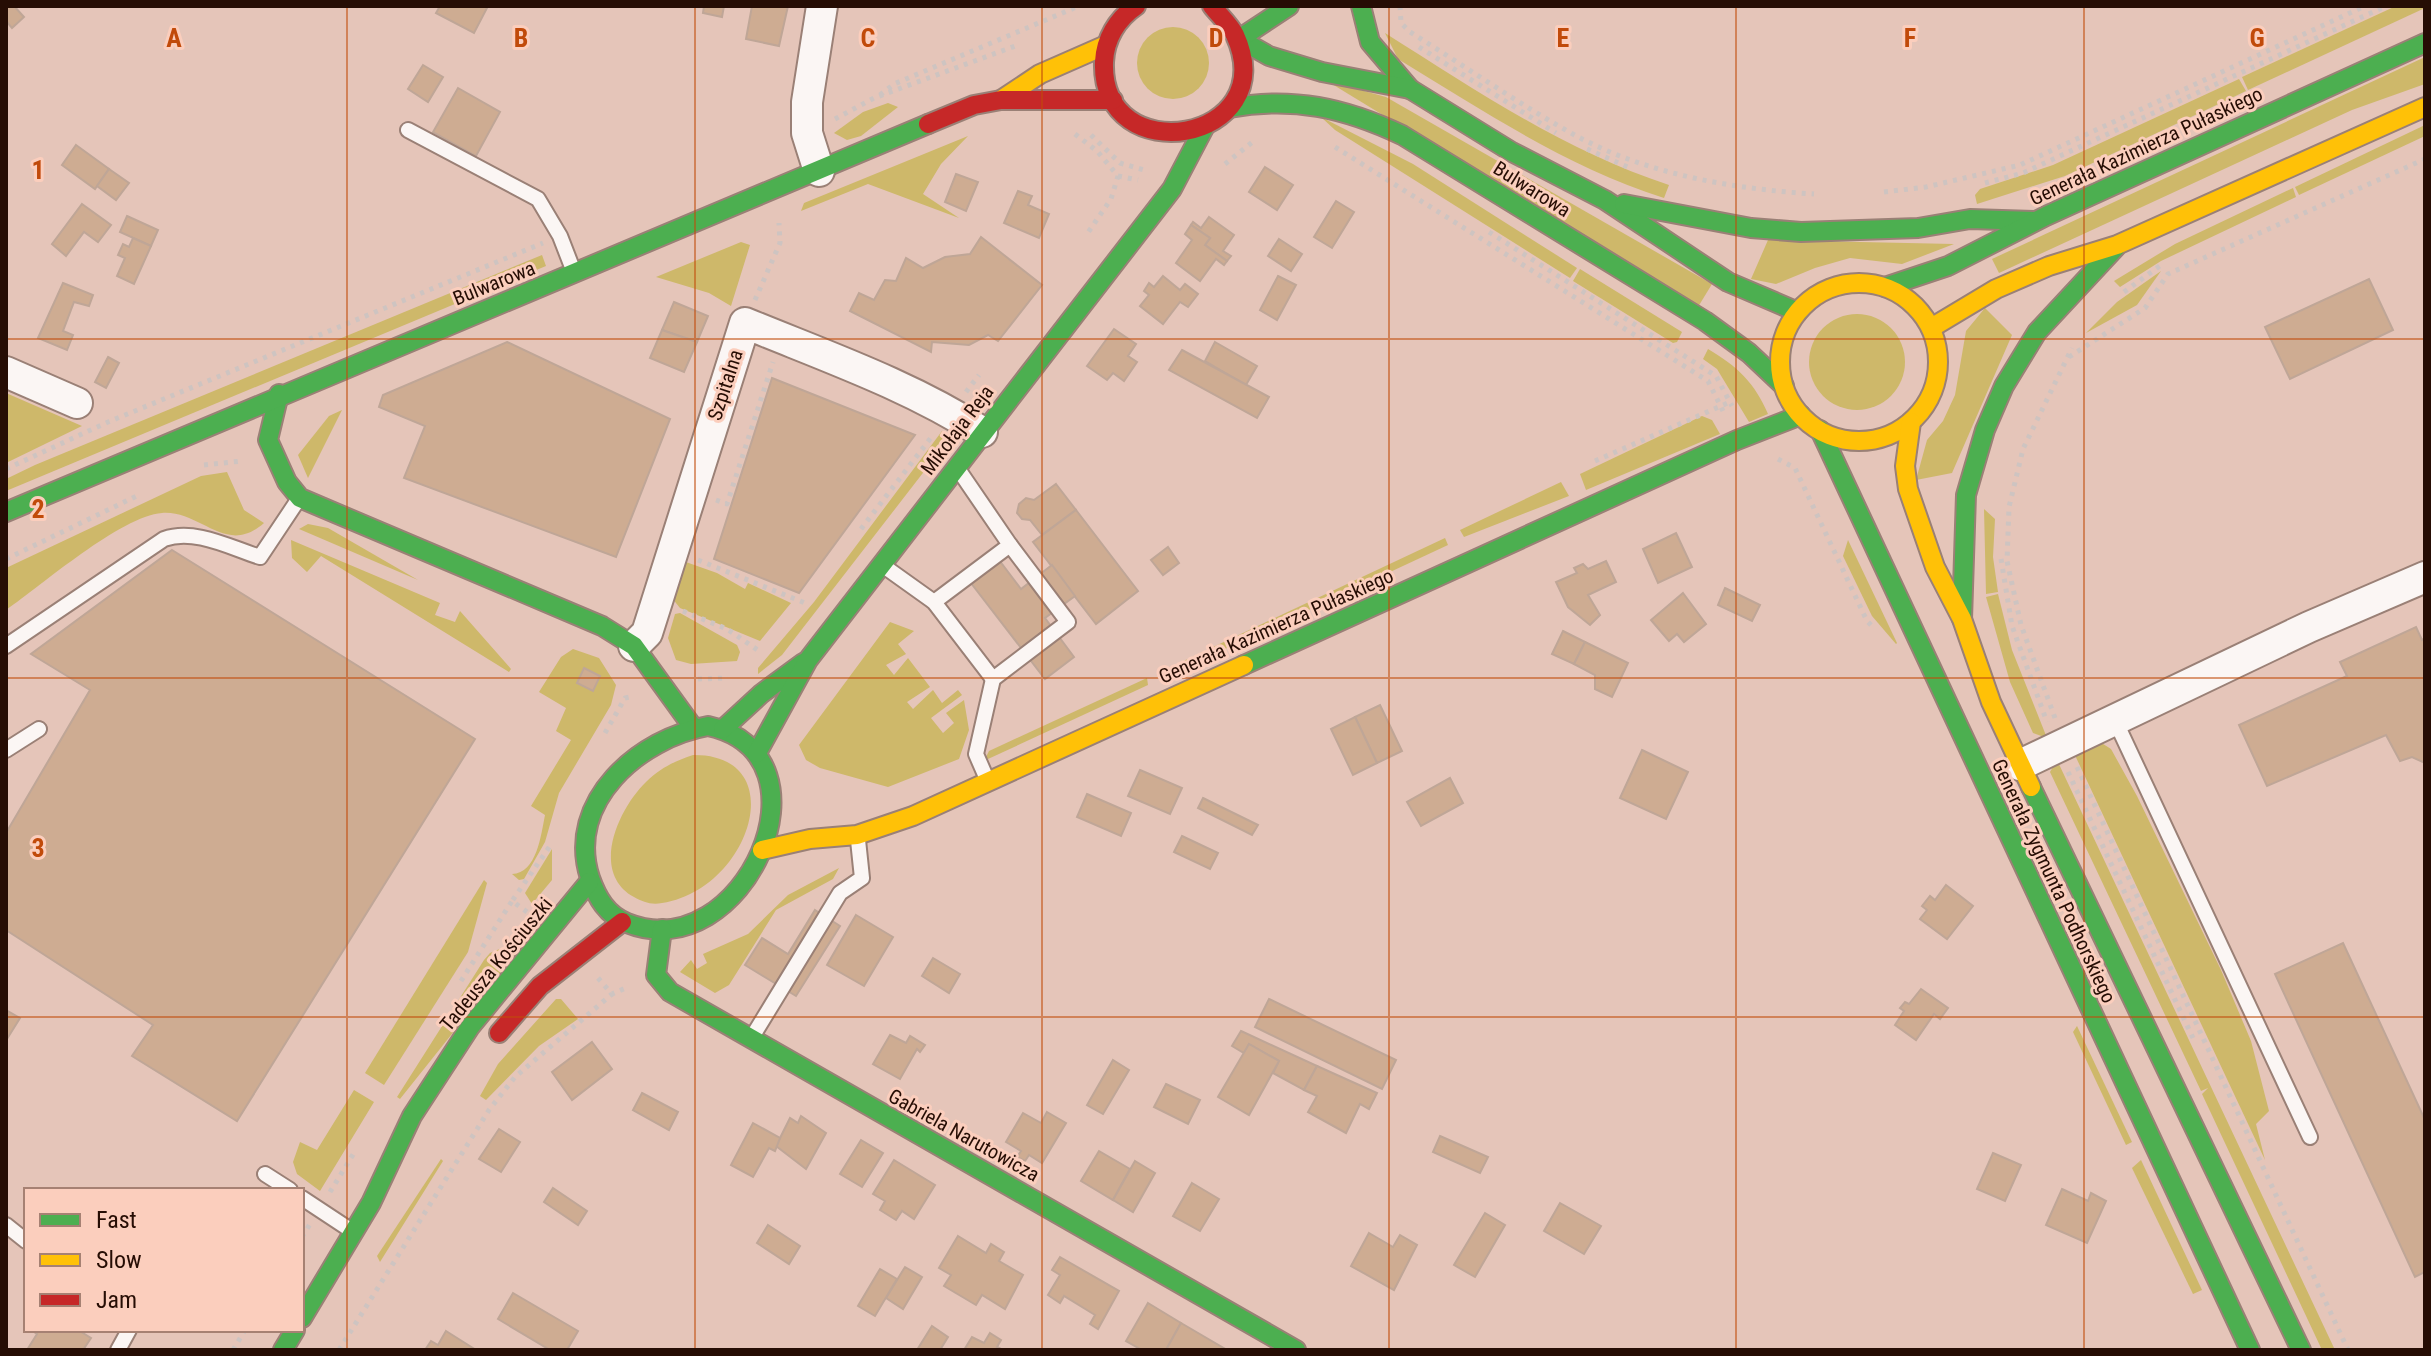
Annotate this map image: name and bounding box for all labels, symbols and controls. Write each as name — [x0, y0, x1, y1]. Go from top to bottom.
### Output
text: A — [166, 23, 182, 53]
text: B — [514, 23, 528, 53]
text: C — [861, 23, 876, 53]
text: D — [1209, 23, 1223, 53]
text: E — [1557, 23, 1570, 53]
text: F — [1904, 23, 1916, 53]
text: G — [2249, 23, 2265, 53]
street label: Generała Kazimierza Pułaskiego — [2026, 81, 2266, 211]
text: 1 — [31, 155, 45, 185]
street label: Bulwarowa — [1489, 156, 1575, 222]
street label: Bulwarowa — [450, 256, 538, 310]
street label: Szpitalna — [702, 347, 748, 423]
street label: Mikołaja Reja — [916, 380, 998, 480]
text: 2 — [31, 494, 45, 524]
street label: Generała Kazimierza Pułaskiego — [1155, 563, 1397, 689]
street label: Generała Zygmunta Podhorskiego — [1987, 755, 2121, 1007]
text: 3 — [31, 833, 45, 863]
street label: Tadeusza Kościuszki — [435, 892, 557, 1036]
street label: Gabriela Narutowicza — [884, 1084, 1044, 1186]
legend — [24, 1188, 304, 1332]
text: Fast — [96, 1206, 137, 1234]
text: Slow — [96, 1246, 142, 1274]
text: Jam — [96, 1286, 137, 1314]

